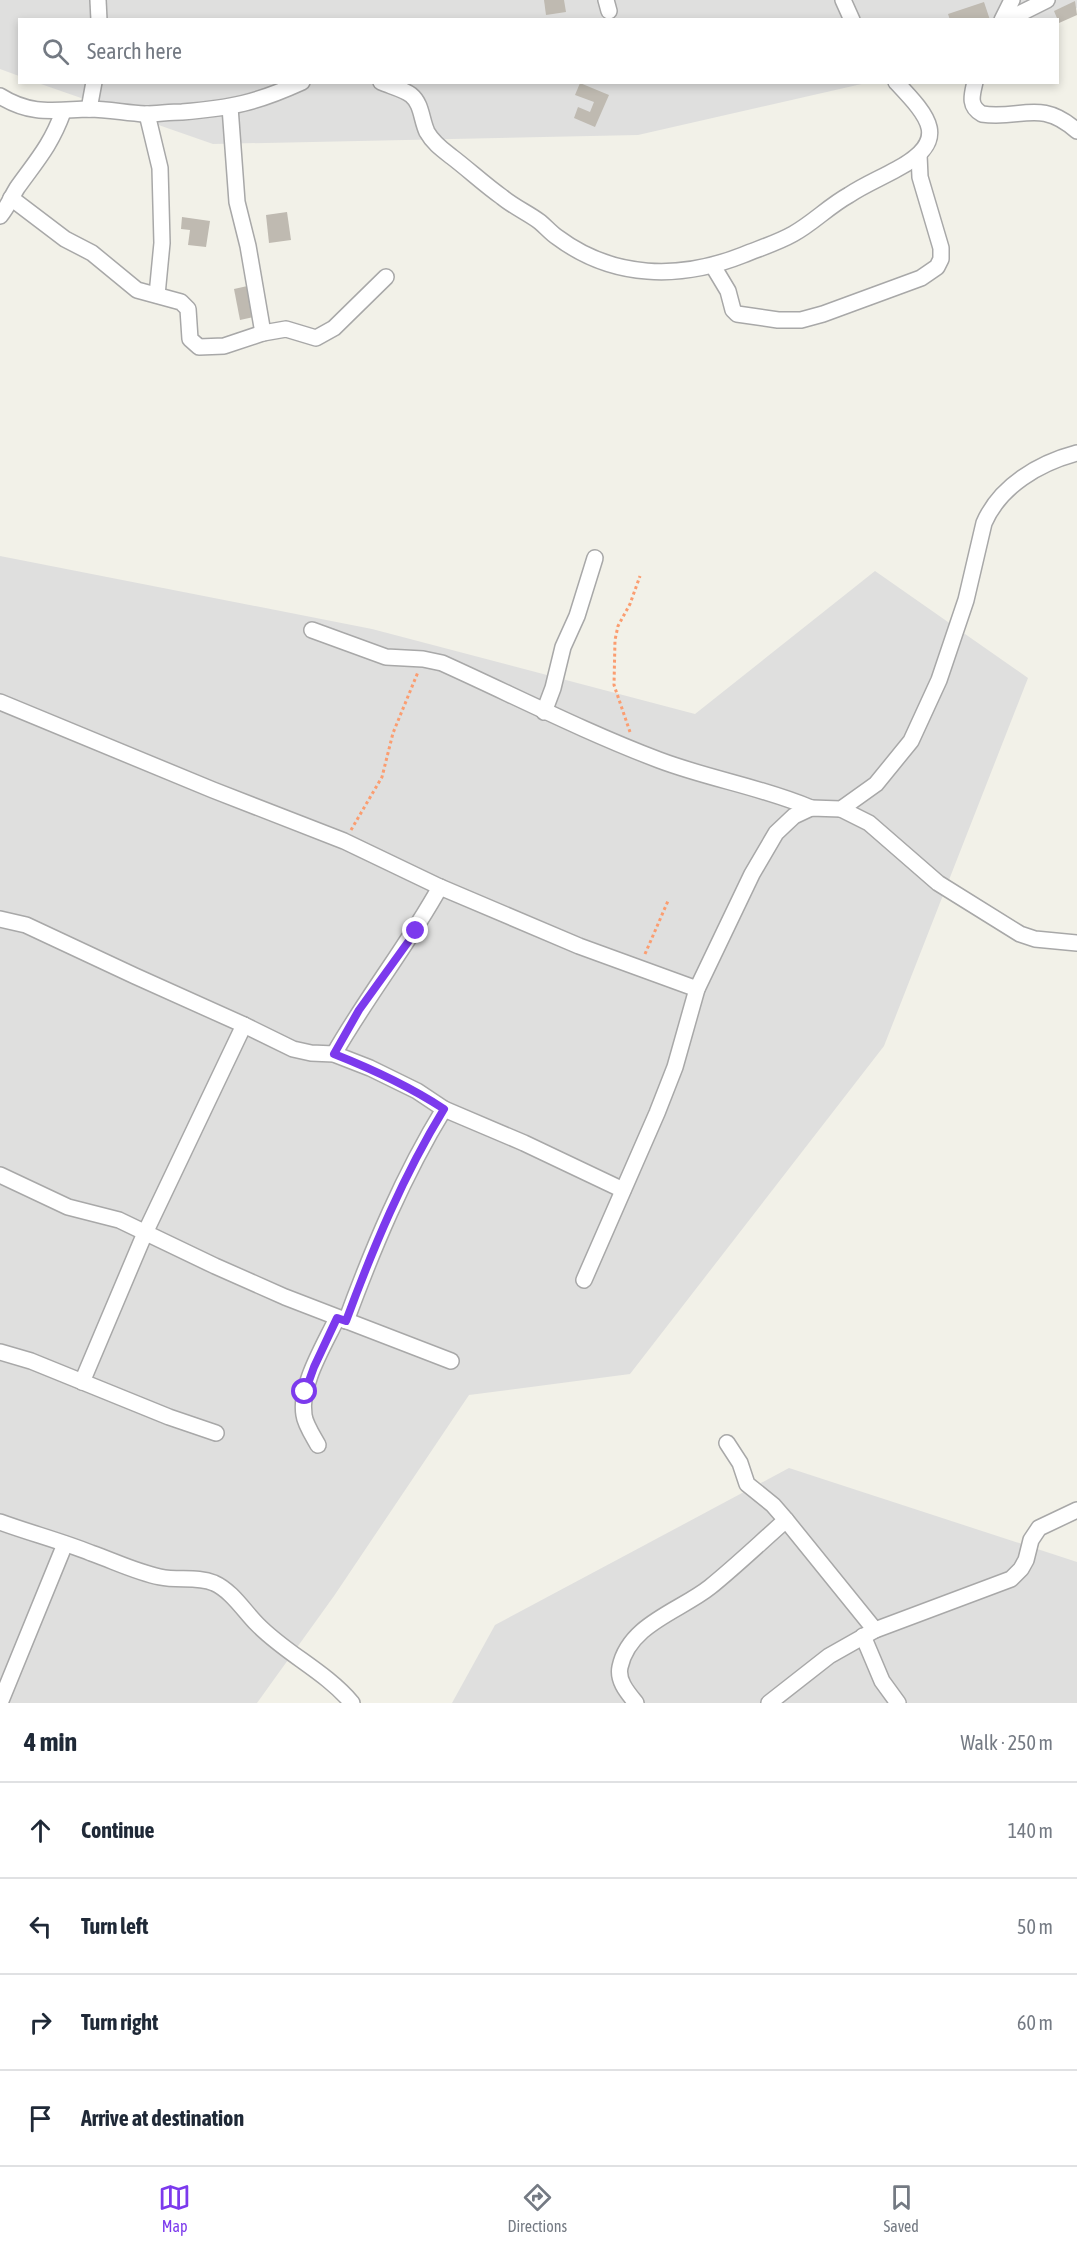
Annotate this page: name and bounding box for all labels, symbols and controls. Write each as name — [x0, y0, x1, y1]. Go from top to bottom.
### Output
search box — [18, 18, 1059, 84]
icon: search — [39, 35, 72, 68]
text: Search here — [87, 38, 182, 64]
route end — [402, 917, 428, 943]
route start — [291, 1378, 317, 1404]
text: 4 min — [24, 1727, 77, 1757]
text: Walk · 250 m — [961, 1731, 1053, 1754]
icon: ahead — [24, 1814, 57, 1847]
text: Continue — [81, 1817, 155, 1843]
text: 140 m — [1008, 1819, 1053, 1842]
icon: left — [24, 1910, 57, 1943]
text: Turn left — [81, 1913, 148, 1939]
text: 50 m — [1017, 1915, 1053, 1938]
icon: right — [24, 2006, 57, 2039]
text: Turn right — [81, 2009, 158, 2035]
text: 60 m — [1017, 2011, 1053, 2034]
icon: arrive — [24, 2102, 57, 2135]
text: Arrive at destination — [81, 2105, 244, 2131]
tab: Map — [158, 2181, 191, 2235]
tab: Directions — [507, 2181, 567, 2235]
tab: Saved — [883, 2181, 919, 2235]

